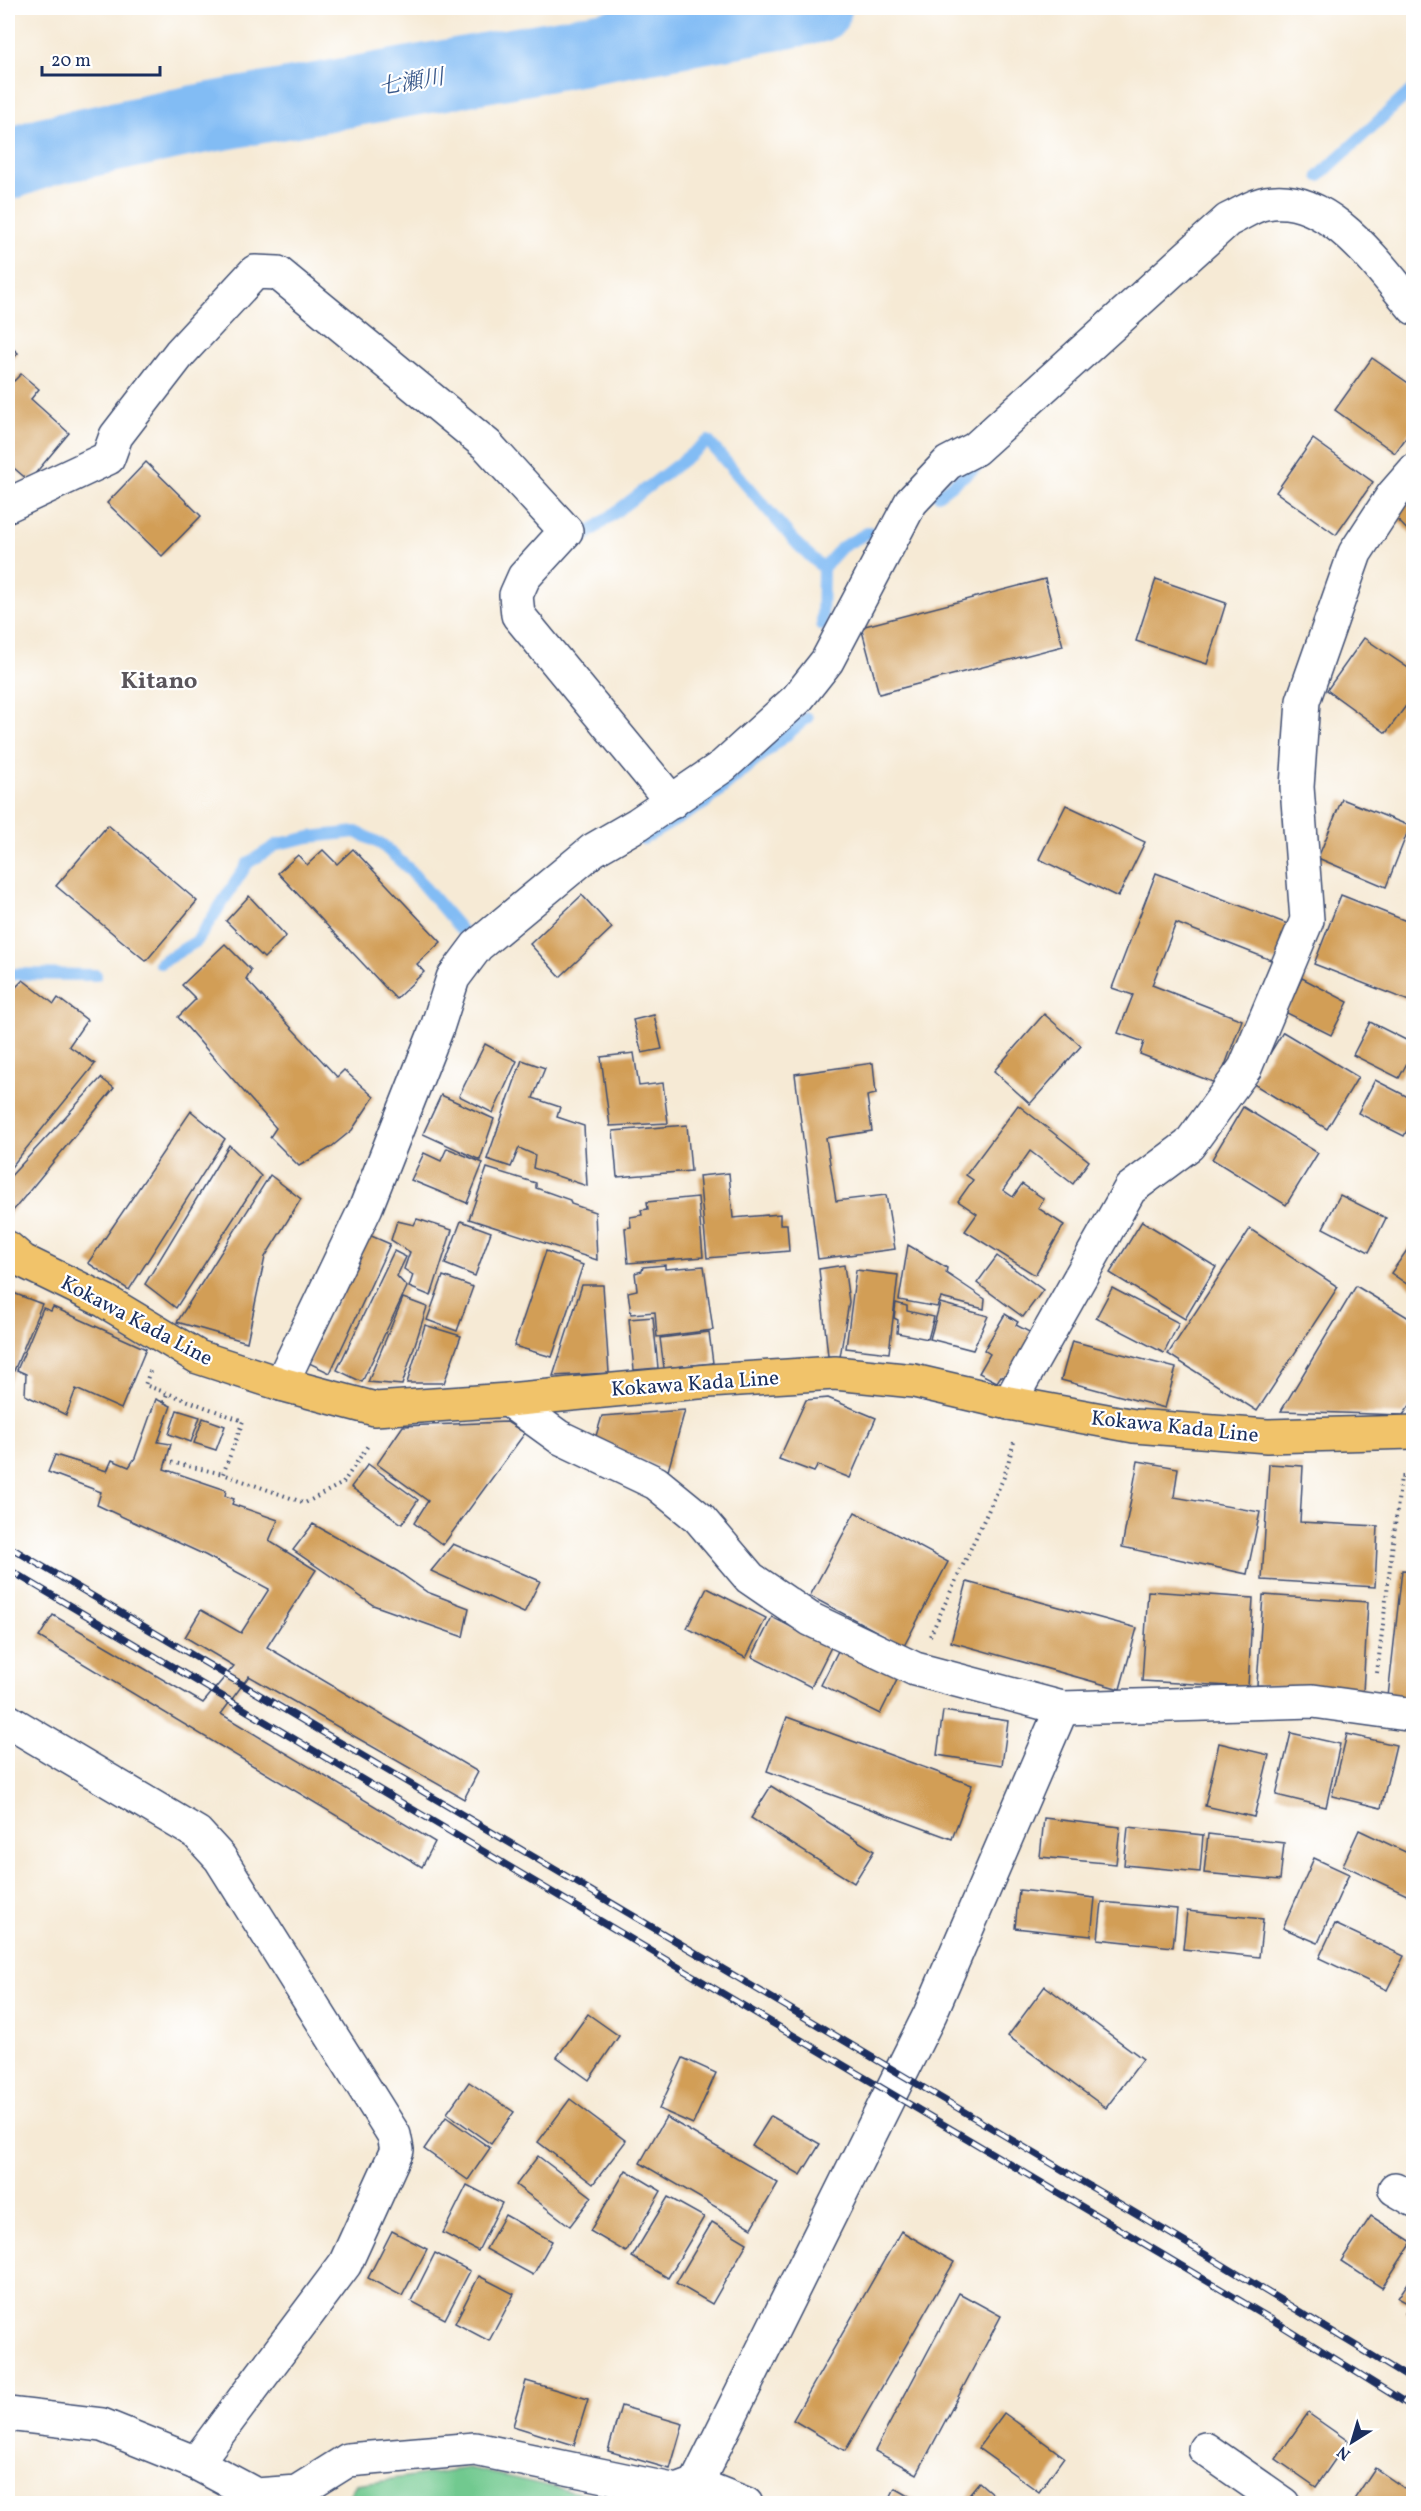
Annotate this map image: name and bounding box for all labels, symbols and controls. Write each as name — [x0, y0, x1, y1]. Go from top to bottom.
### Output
scale bar — [42, 39, 160, 77]
text: 20 m — [51, 49, 91, 74]
water label: 七瀬川 — [376, 62, 449, 104]
district label: Kitano — [120, 665, 198, 699]
street label: Kokawa Kada Line — [55, 1269, 217, 1374]
street label: Kokawa Kada Line — [610, 1364, 780, 1405]
street label: Kokawa Kada Line — [1090, 1404, 1260, 1451]
north arrow — [1322, 2412, 1382, 2472]
text: N — [1333, 2440, 1355, 2465]

